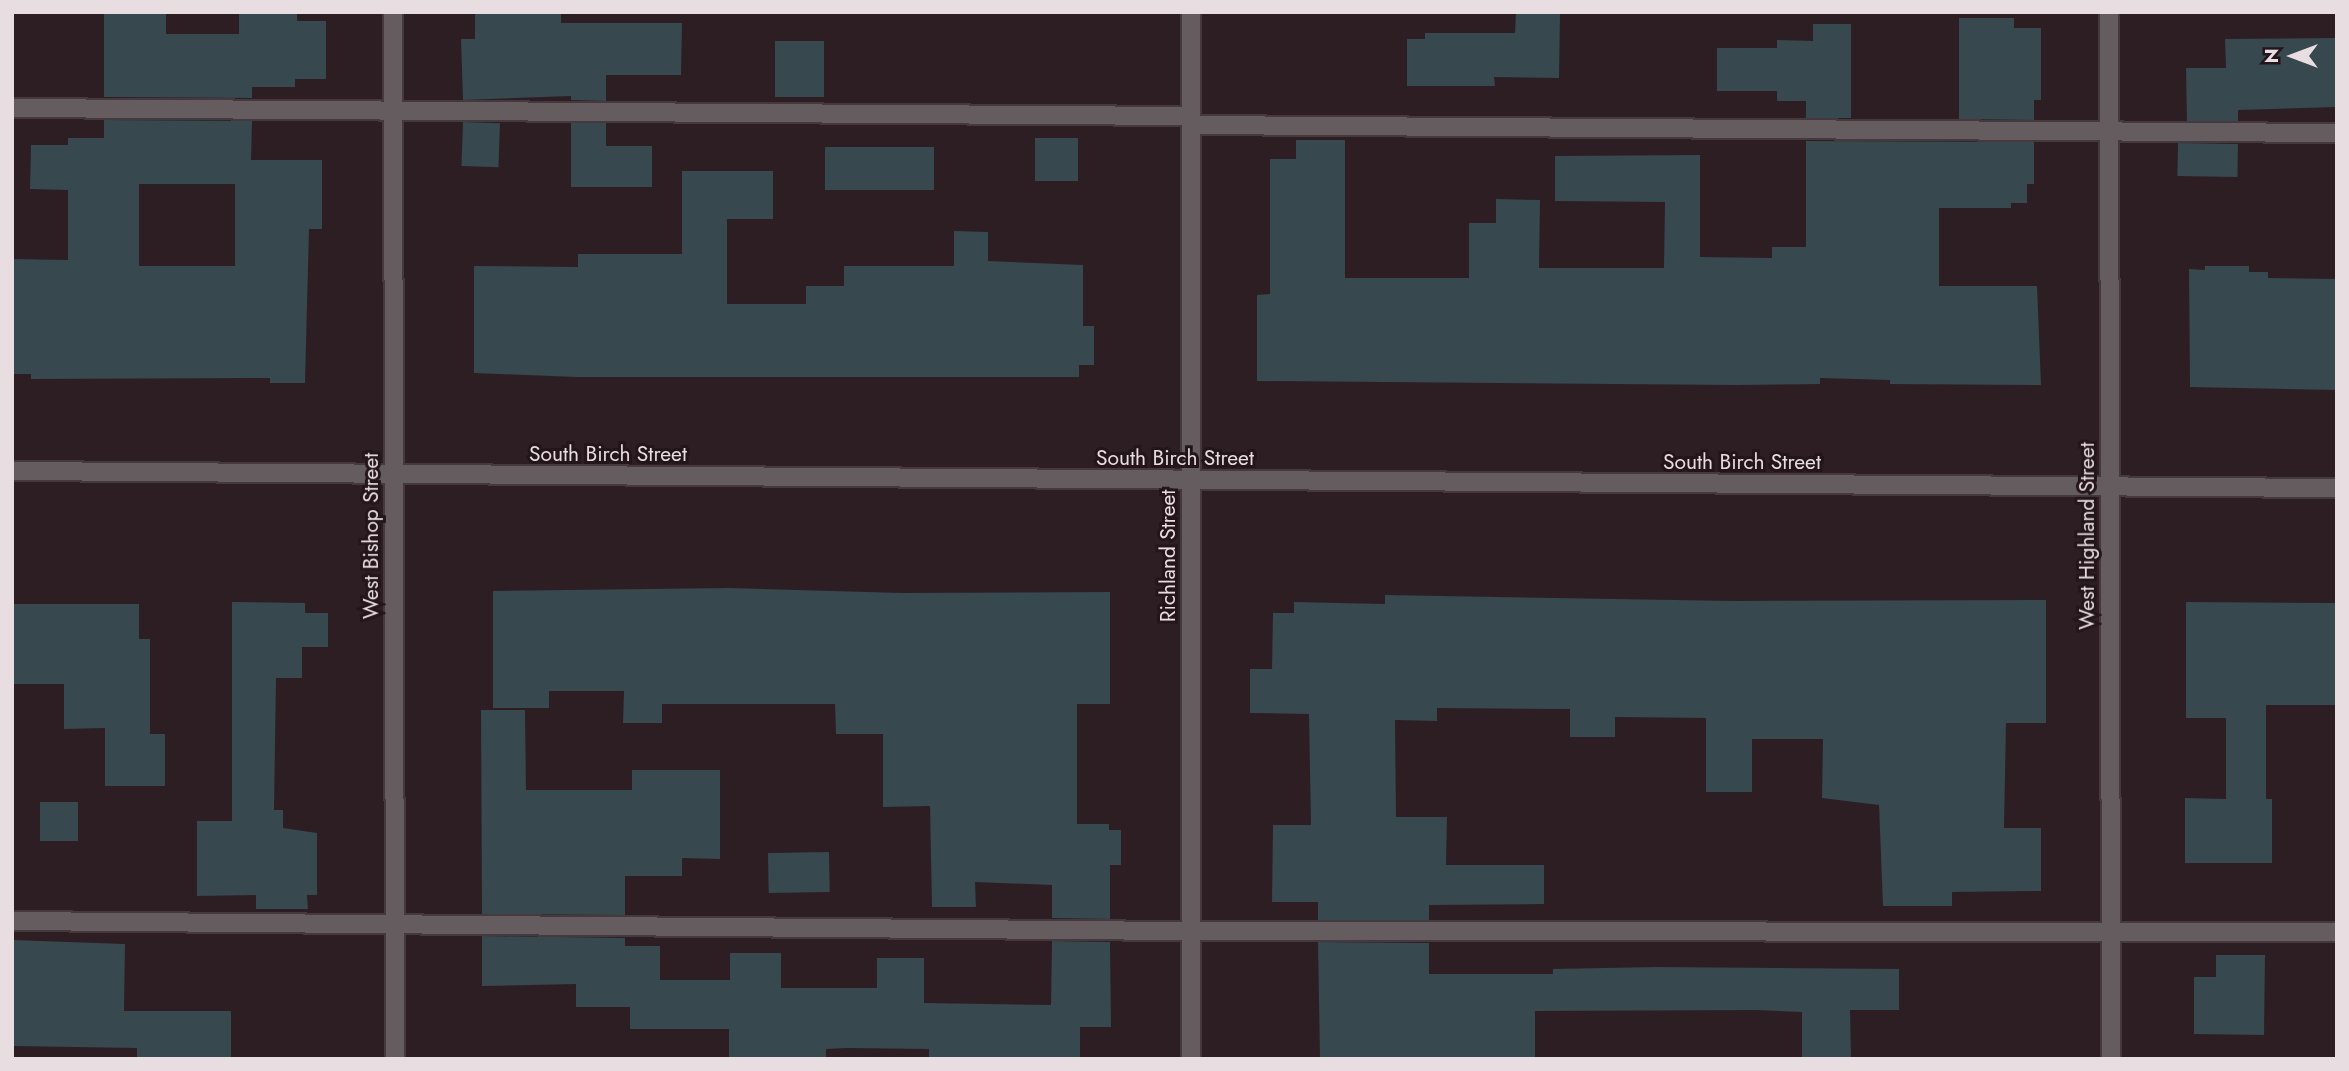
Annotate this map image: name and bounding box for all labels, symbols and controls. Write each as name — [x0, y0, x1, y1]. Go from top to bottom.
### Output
north arrow — [2258, 21, 2328, 91]
text: N — [2258, 48, 2285, 64]
street label: South Birch Street — [529, 441, 687, 467]
street label: West Highland Street — [2074, 442, 2100, 630]
street label: South Birch Street — [1096, 445, 1254, 471]
street label: South Birch Street — [1663, 449, 1821, 475]
street label: West Bishop Street — [358, 453, 384, 619]
street label: Richland Street — [1155, 490, 1181, 622]

